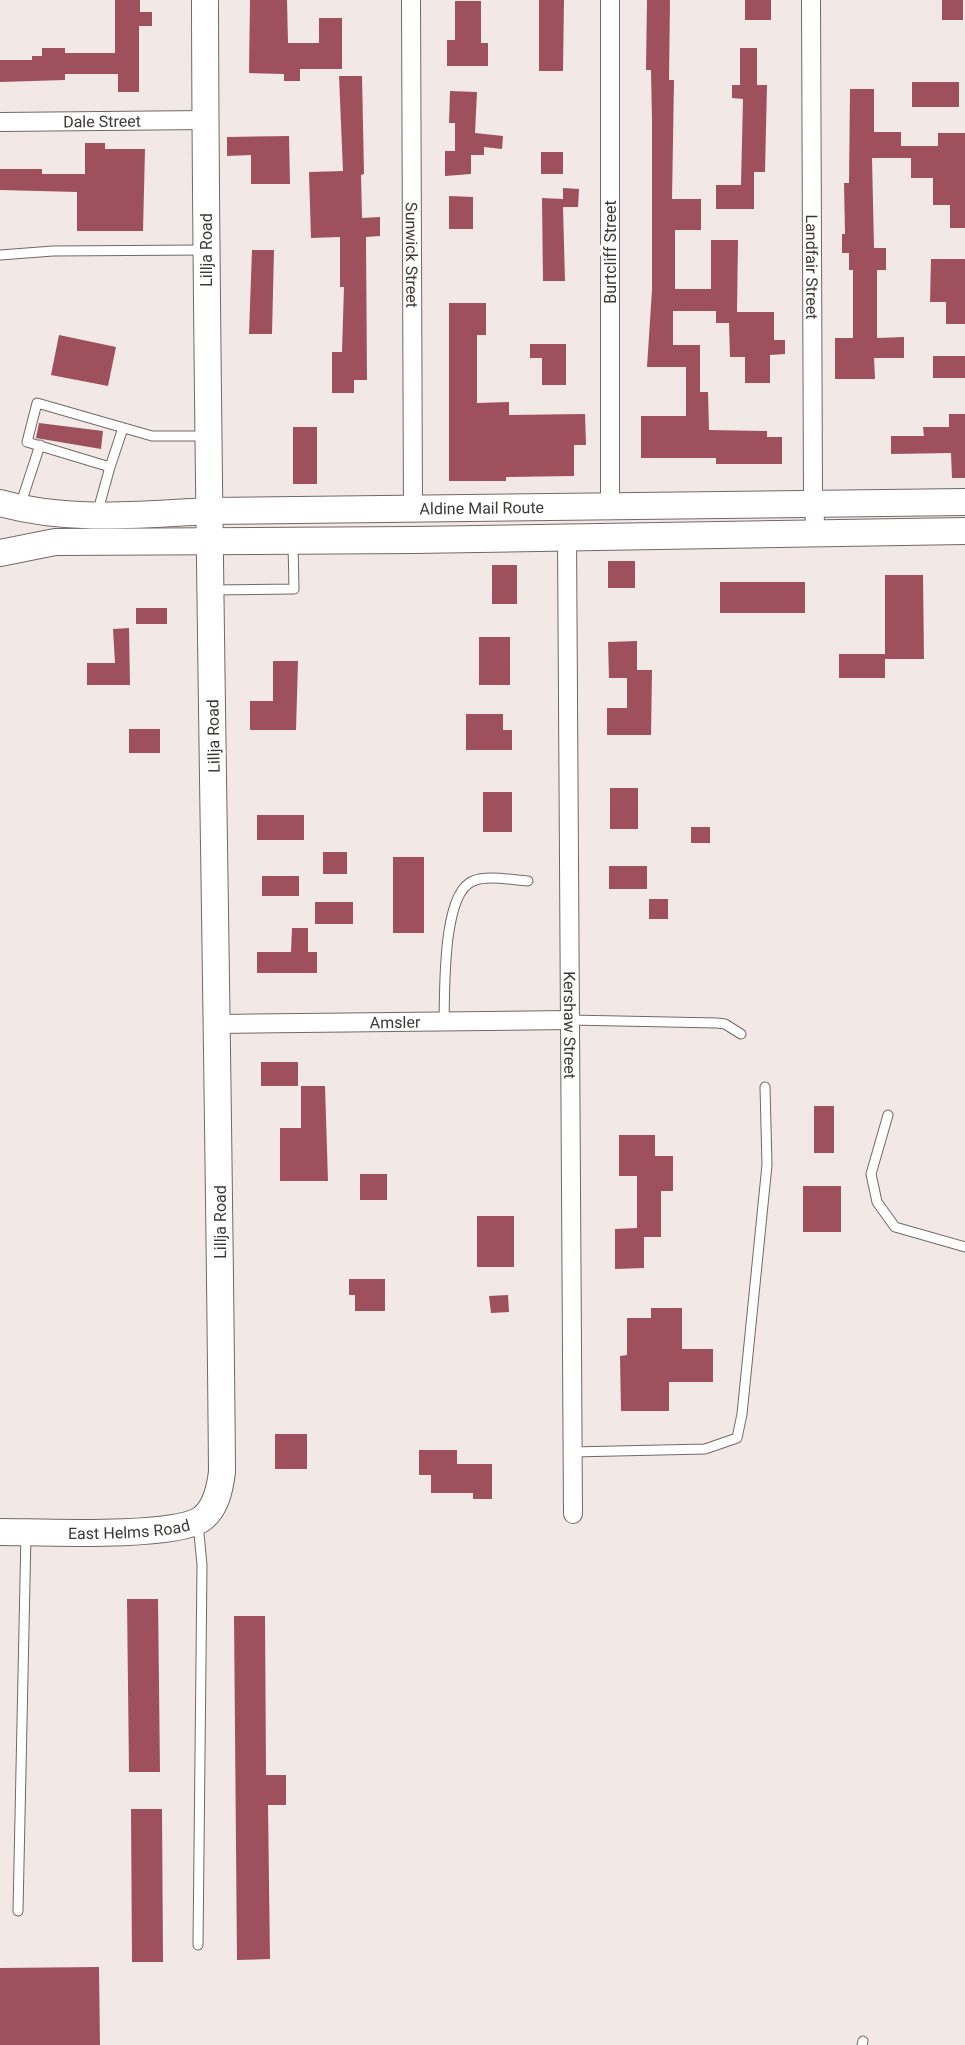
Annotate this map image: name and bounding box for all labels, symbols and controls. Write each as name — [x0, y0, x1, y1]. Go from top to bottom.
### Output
street label: Dale Street — [63, 112, 141, 131]
street label: Burtcliff Street — [601, 200, 620, 304]
street label: Sunwick Street — [402, 202, 421, 308]
street label: Lillja Road — [197, 213, 216, 287]
street label: Landfair Street — [802, 214, 821, 320]
street label: Aldine Mail Route — [419, 498, 544, 518]
street label: Lillja Road — [203, 699, 224, 773]
street label: Kershaw Street — [560, 971, 579, 1079]
street label: Amsler — [370, 1013, 421, 1032]
street label: Lillja Road — [211, 1185, 230, 1259]
street label: East Helms Road — [68, 1516, 192, 1543]

